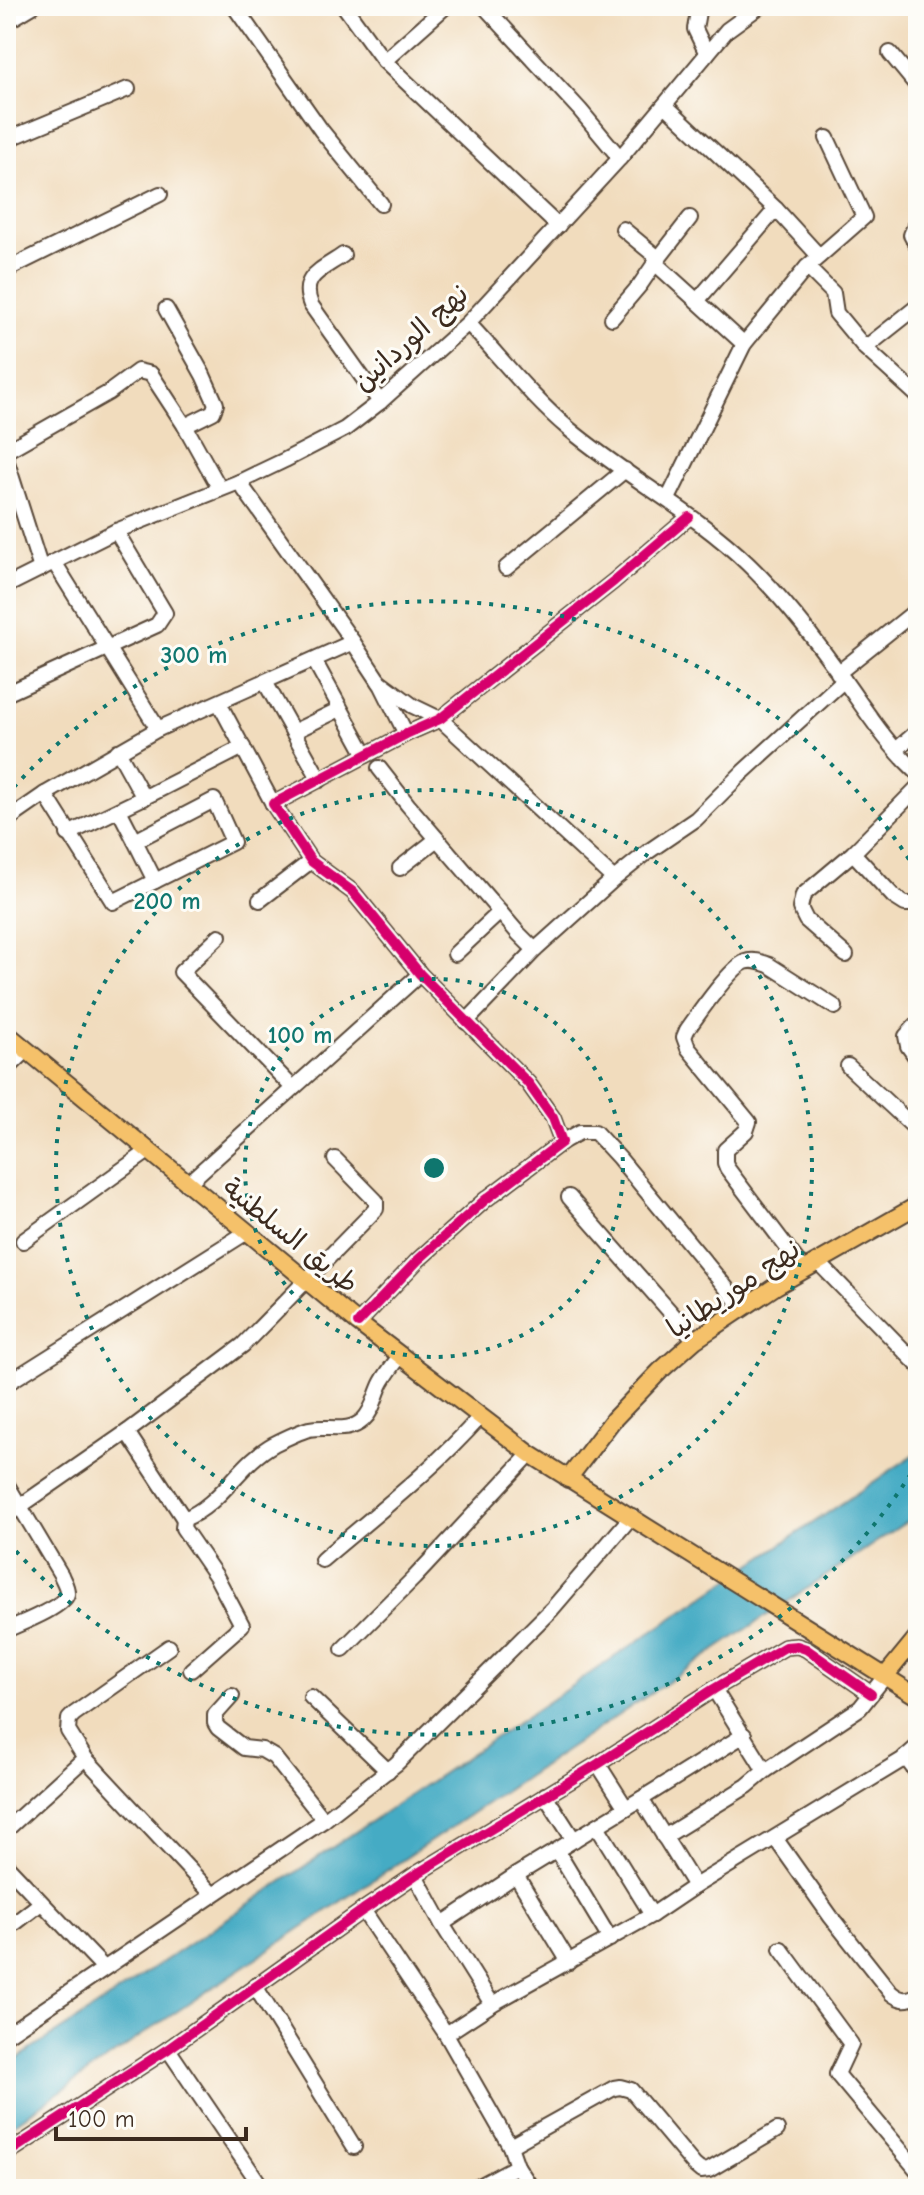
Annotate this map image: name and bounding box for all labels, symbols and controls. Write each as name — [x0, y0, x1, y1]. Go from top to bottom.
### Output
street label: نهج الوردانين — [346, 278, 476, 399]
text: 300 m — [161, 641, 227, 669]
text: 200 m — [133, 887, 201, 915]
text: 100 m — [268, 1021, 332, 1049]
centre of rings — [420, 1154, 448, 1182]
street label: طريق السلطنية — [216, 1171, 365, 1300]
street label: نهج موريطانيا — [661, 1233, 807, 1347]
scale bar — [56, 2091, 246, 2141]
text: 100 m — [68, 2105, 135, 2133]

